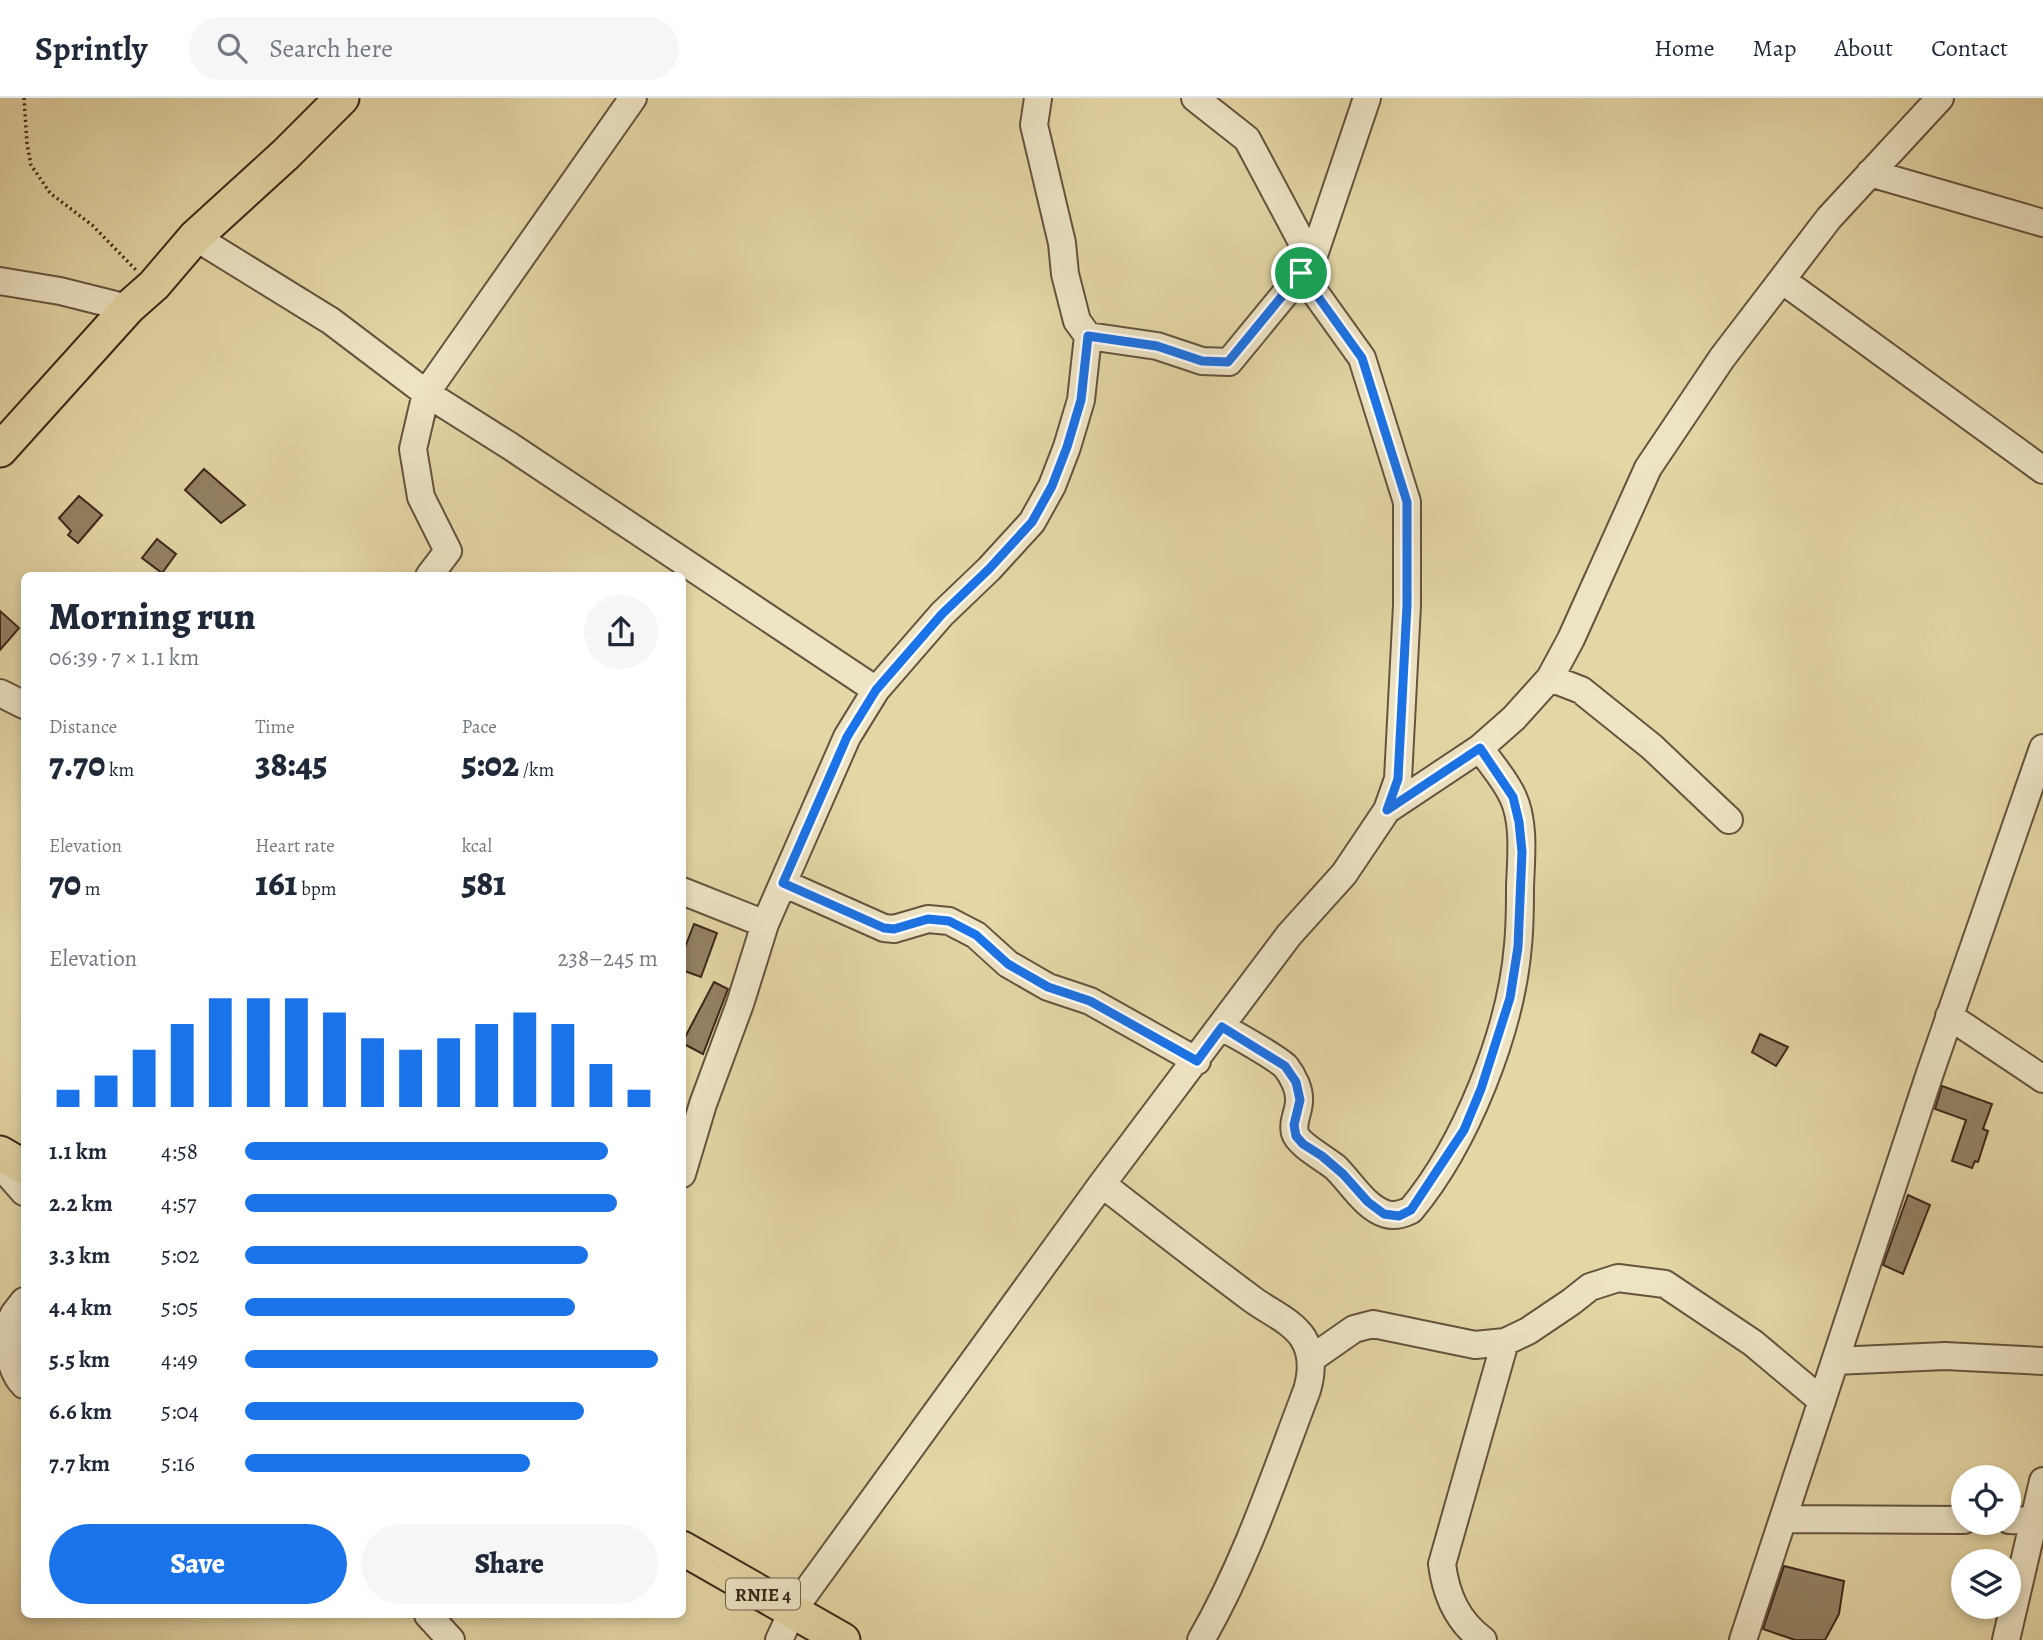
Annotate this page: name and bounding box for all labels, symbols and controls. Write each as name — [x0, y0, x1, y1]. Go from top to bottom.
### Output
search box — [189, 17, 679, 80]
text: Sprintly — [35, 26, 147, 71]
icon: search — [213, 29, 251, 67]
text: Search here — [269, 31, 393, 66]
text: Home — [1654, 32, 1715, 64]
text: Map — [1753, 32, 1797, 64]
text: About — [1835, 32, 1893, 64]
text: Contact — [1931, 32, 2008, 64]
pin — [1271, 243, 1331, 303]
icon: arrive — [1282, 254, 1320, 292]
text: Morning run — [49, 590, 256, 642]
button: share — [584, 595, 658, 669]
text: 06:39 · 7 × 1.1 km — [49, 642, 199, 673]
text: Distance — [49, 714, 117, 740]
text: Time — [255, 714, 295, 740]
text: Pace — [462, 714, 497, 740]
text: 7.70 — [49, 740, 105, 788]
text: 38:45 — [255, 740, 327, 788]
text: 5:02 — [462, 740, 519, 788]
text: km — [105, 757, 134, 783]
text: /km — [519, 757, 554, 783]
text: Elevation — [49, 833, 122, 859]
text: Heart rate — [255, 833, 335, 859]
text: kcal — [462, 833, 492, 859]
text: 70 — [49, 859, 81, 907]
text: 161 — [255, 859, 297, 907]
text: 581 — [462, 859, 506, 907]
text: m — [81, 876, 101, 902]
text: bpm — [297, 876, 337, 902]
text: Elevation — [49, 943, 137, 974]
text: 238–245 m — [557, 943, 658, 974]
text: 1.1 km — [49, 1136, 107, 1167]
text: 4:58 — [161, 1136, 198, 1167]
text: 2.2 km — [49, 1188, 113, 1219]
text: 4:57 — [161, 1188, 196, 1219]
text: 3.3 km — [49, 1240, 110, 1271]
text: 5:02 — [161, 1240, 200, 1271]
text: 4.4 km — [49, 1292, 112, 1323]
text: 5:05 — [161, 1292, 199, 1323]
text: 5.5 km — [49, 1344, 110, 1375]
text: 4:49 — [161, 1344, 198, 1375]
text: 6.6 km — [49, 1396, 112, 1427]
text: 5:04 — [161, 1396, 199, 1427]
text: 7.7 km — [49, 1448, 110, 1479]
text: 5:16 — [161, 1448, 195, 1479]
map controls — [1951, 1465, 2021, 1619]
button: locate — [1951, 1465, 2021, 1535]
button: Save — [49, 1524, 347, 1604]
button: Share — [361, 1524, 658, 1604]
button: layers — [1951, 1549, 2021, 1619]
road number: RNIE 4 — [726, 1578, 800, 1610]

